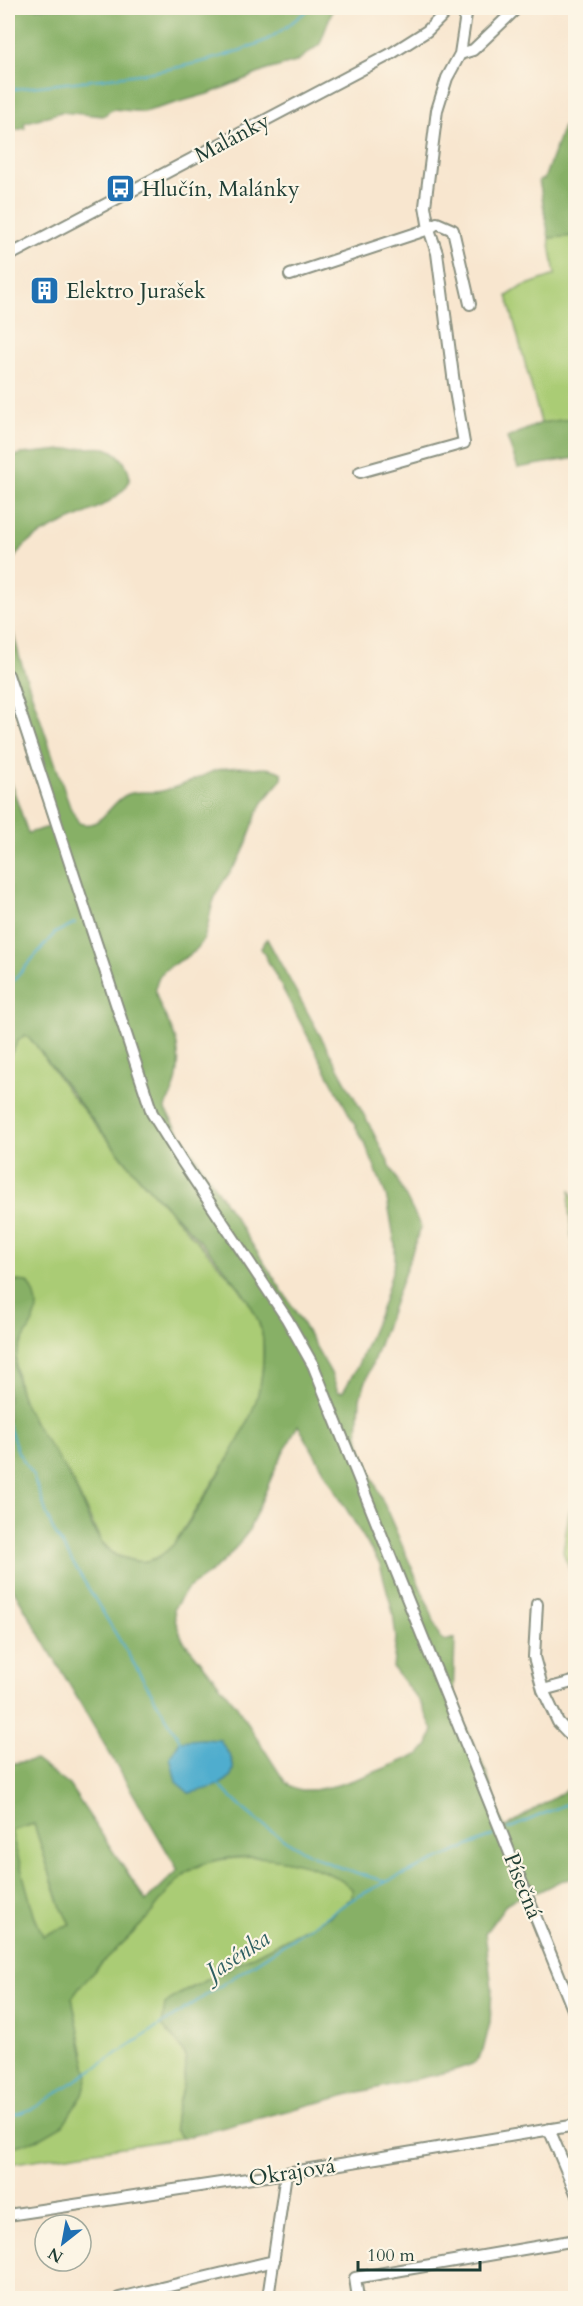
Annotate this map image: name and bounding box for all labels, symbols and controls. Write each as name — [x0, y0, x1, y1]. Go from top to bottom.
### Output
street label: Malánky — [189, 106, 275, 170]
bus stop icon: Hlučín, Malánky — [105, 173, 137, 205]
place label: Hlučín, Malánky — [142, 174, 300, 204]
building icon: Elektro Jurašek — [29, 275, 61, 307]
place label: Elektro Jurašek — [66, 276, 206, 306]
street label: Písečná — [496, 1849, 550, 1924]
water label: Jasénka — [195, 1922, 277, 1991]
street label: Okrajová — [247, 2150, 338, 2194]
north arrow — [33, 2213, 93, 2273]
scale bar — [358, 2234, 480, 2272]
text: N — [44, 2242, 67, 2268]
text: 100 m — [367, 2243, 415, 2268]

